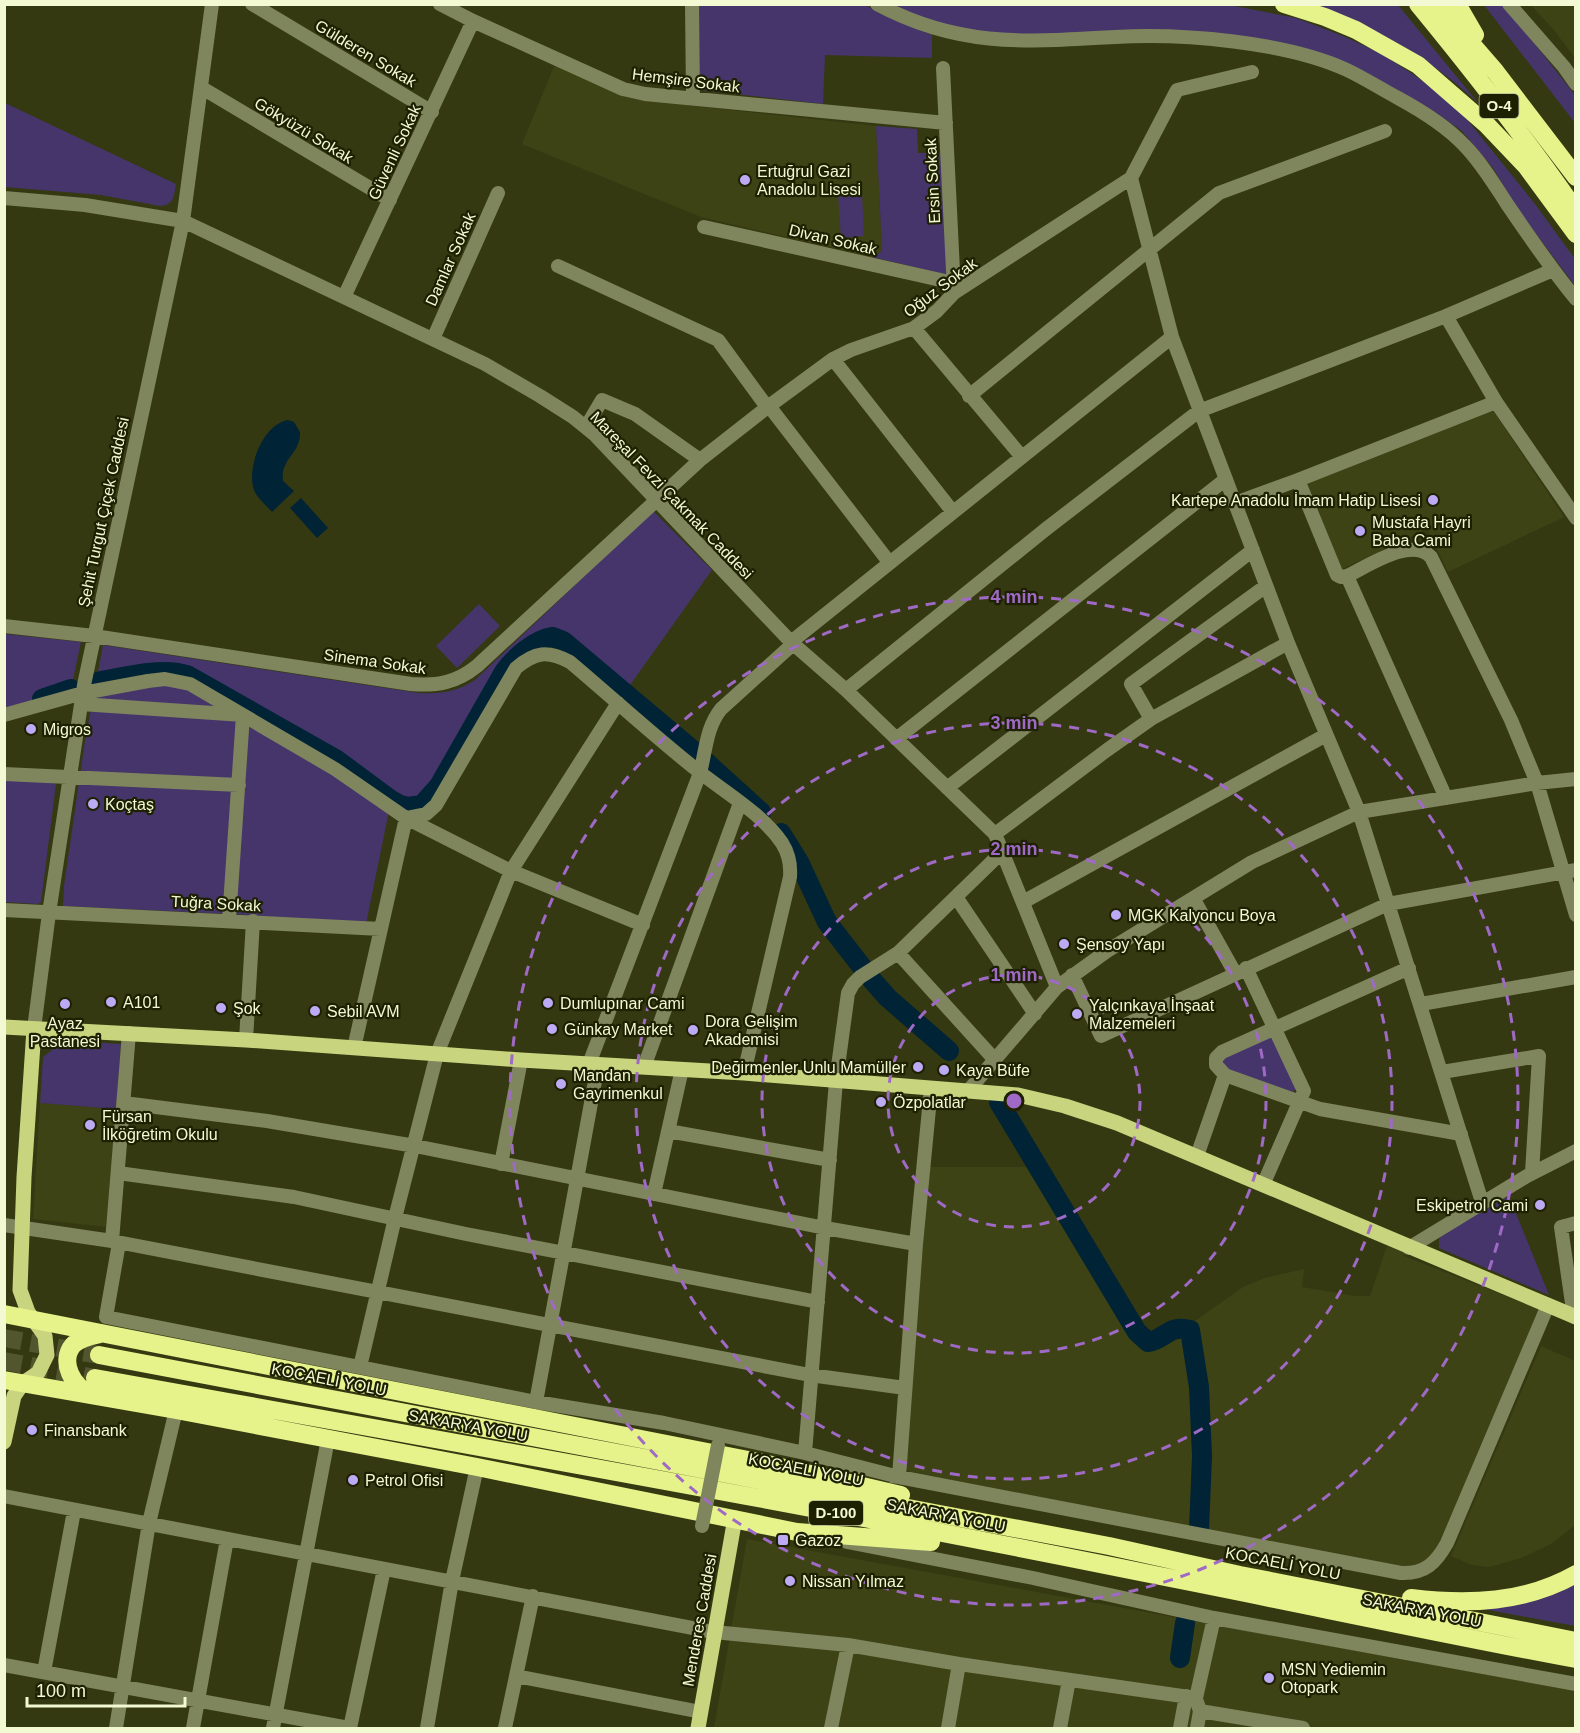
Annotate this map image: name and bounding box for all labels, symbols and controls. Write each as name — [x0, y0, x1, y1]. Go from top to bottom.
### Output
street label: Gülderen Sokak — [312, 17, 420, 91]
street label: Hemşire Sokak — [631, 65, 742, 96]
street label: Gökyüzü Sokak — [251, 94, 357, 167]
road number: O-4 — [1480, 94, 1518, 118]
street label: Güvenli Sokak — [365, 101, 424, 203]
street label: Ersin Sokak — [922, 137, 943, 224]
place label: Ertuğrul Gazi Anadolu Lisesi — [757, 163, 861, 198]
marker: Ertuğrul Gazi Anadolu Lisesi — [738, 173, 752, 187]
street label: Damlar Sokak — [422, 209, 479, 309]
street label: Divan Sokak — [787, 221, 880, 258]
street label: Oğuz Sokak — [900, 254, 981, 320]
street label: Mareşal Fevzi Çakmak Caddesi — [587, 408, 756, 582]
street label: Şehit Turgut Çiçek Caddesi — [75, 416, 132, 609]
place label: Kartepe Anadolu İmam Hatip Lisesi — [1171, 491, 1421, 509]
marker: Kartepe Anadolu İmam Hatip Lisesi — [1426, 493, 1440, 507]
place label: Mustafa Hayri Baba Cami — [1372, 514, 1471, 549]
marker: Mustafa Hayri Baba Cami — [1353, 524, 1367, 538]
text: 4 min — [990, 587, 1038, 607]
street label: Sinema Sokak — [323, 646, 428, 677]
text: 3 min — [990, 713, 1038, 733]
place label: Migros — [43, 721, 91, 738]
marker: Migros — [24, 722, 38, 736]
place label: Koçtaş — [105, 796, 154, 813]
marker: Koçtaş — [86, 797, 100, 811]
text: 2 min — [990, 839, 1038, 859]
street label: Tuğra Sokak — [171, 893, 262, 914]
place label: MGK Kalyoncu Boya — [1128, 907, 1276, 924]
marker: MGK Kalyoncu Boya — [1109, 908, 1123, 922]
place label: Şensoy Yapı — [1076, 936, 1165, 953]
marker: Şensoy Yapı — [1057, 937, 1071, 951]
text: 1 min — [990, 965, 1038, 985]
place label: A101 — [123, 994, 160, 1011]
marker: A101 — [104, 995, 118, 1009]
place label: Dumlupınar Cami — [560, 995, 684, 1012]
marker: Dumlupınar Cami — [541, 996, 555, 1010]
place label: Yalçınkaya İnşaat Malzemeleri — [1089, 996, 1215, 1032]
marker: Ayaz Pastanesi — [58, 997, 72, 1011]
place label: Şok — [233, 1000, 262, 1017]
marker: Şok — [214, 1001, 228, 1015]
place label: Sebil AVM — [327, 1003, 400, 1020]
marker: Sebil AVM — [308, 1004, 322, 1018]
marker: Yalçınkaya İnşaat Malzemeleri — [1070, 1007, 1084, 1021]
place label: Dora Gelişim Akademisi — [705, 1013, 797, 1048]
place label: Ayaz Pastanesi — [30, 1015, 100, 1050]
place label: Günkay Market — [564, 1021, 673, 1038]
marker: Günkay Market — [545, 1022, 559, 1036]
marker: Dora Gelişim Akademisi — [686, 1023, 700, 1037]
place label: Değirmenler Unlu Mamüller — [711, 1059, 907, 1076]
marker: Değirmenler Unlu Mamüller — [911, 1060, 925, 1074]
place label: Kaya Büfe — [956, 1062, 1030, 1079]
marker: Kaya Büfe — [937, 1063, 951, 1077]
place label: Mandan Gayrimenkul — [573, 1067, 663, 1102]
marker: Mandan Gayrimenkul — [554, 1077, 568, 1091]
centre of rings — [1004, 1091, 1024, 1111]
place label: Özpolatlar — [893, 1094, 967, 1111]
marker: Özpolatlar — [874, 1095, 888, 1109]
place label: Fürsan İlköğretim Okulu — [102, 1108, 218, 1143]
marker: Fürsan İlköğretim Okulu — [83, 1118, 97, 1132]
place label: Eskipetrol Cami — [1416, 1197, 1528, 1214]
marker: Eskipetrol Cami — [1533, 1198, 1547, 1212]
street label: KOCAELİ YOLU — [270, 1359, 388, 1399]
street label: SAKARYA YOLU — [407, 1407, 529, 1444]
place label: Finansbank — [44, 1422, 128, 1439]
marker: Finansbank — [25, 1423, 39, 1437]
street label: KOCAELİ YOLU — [747, 1449, 865, 1489]
place label: Petrol Ofisi — [365, 1472, 443, 1489]
marker: Petrol Ofisi — [346, 1473, 360, 1487]
street label: SAKARYA YOLU — [885, 1496, 1007, 1535]
road number: D-100 — [809, 1501, 863, 1525]
place label: Gazoz — [795, 1532, 841, 1549]
marker: Gazoz — [776, 1533, 790, 1547]
street label: KOCAELİ YOLU — [1224, 1543, 1342, 1583]
street label: Menderes Caddesi — [679, 1552, 720, 1688]
place label: Nissan Yılmaz — [802, 1573, 904, 1590]
marker: Nissan Yılmaz — [783, 1574, 797, 1588]
street label: SAKARYA YOLU — [1361, 1591, 1483, 1630]
place label: MSN Yediemin Otopark — [1281, 1661, 1386, 1696]
scale bar — [27, 1670, 184, 1708]
marker: MSN Yediemin Otopark — [1262, 1671, 1276, 1685]
text: 100 m — [36, 1681, 86, 1701]

